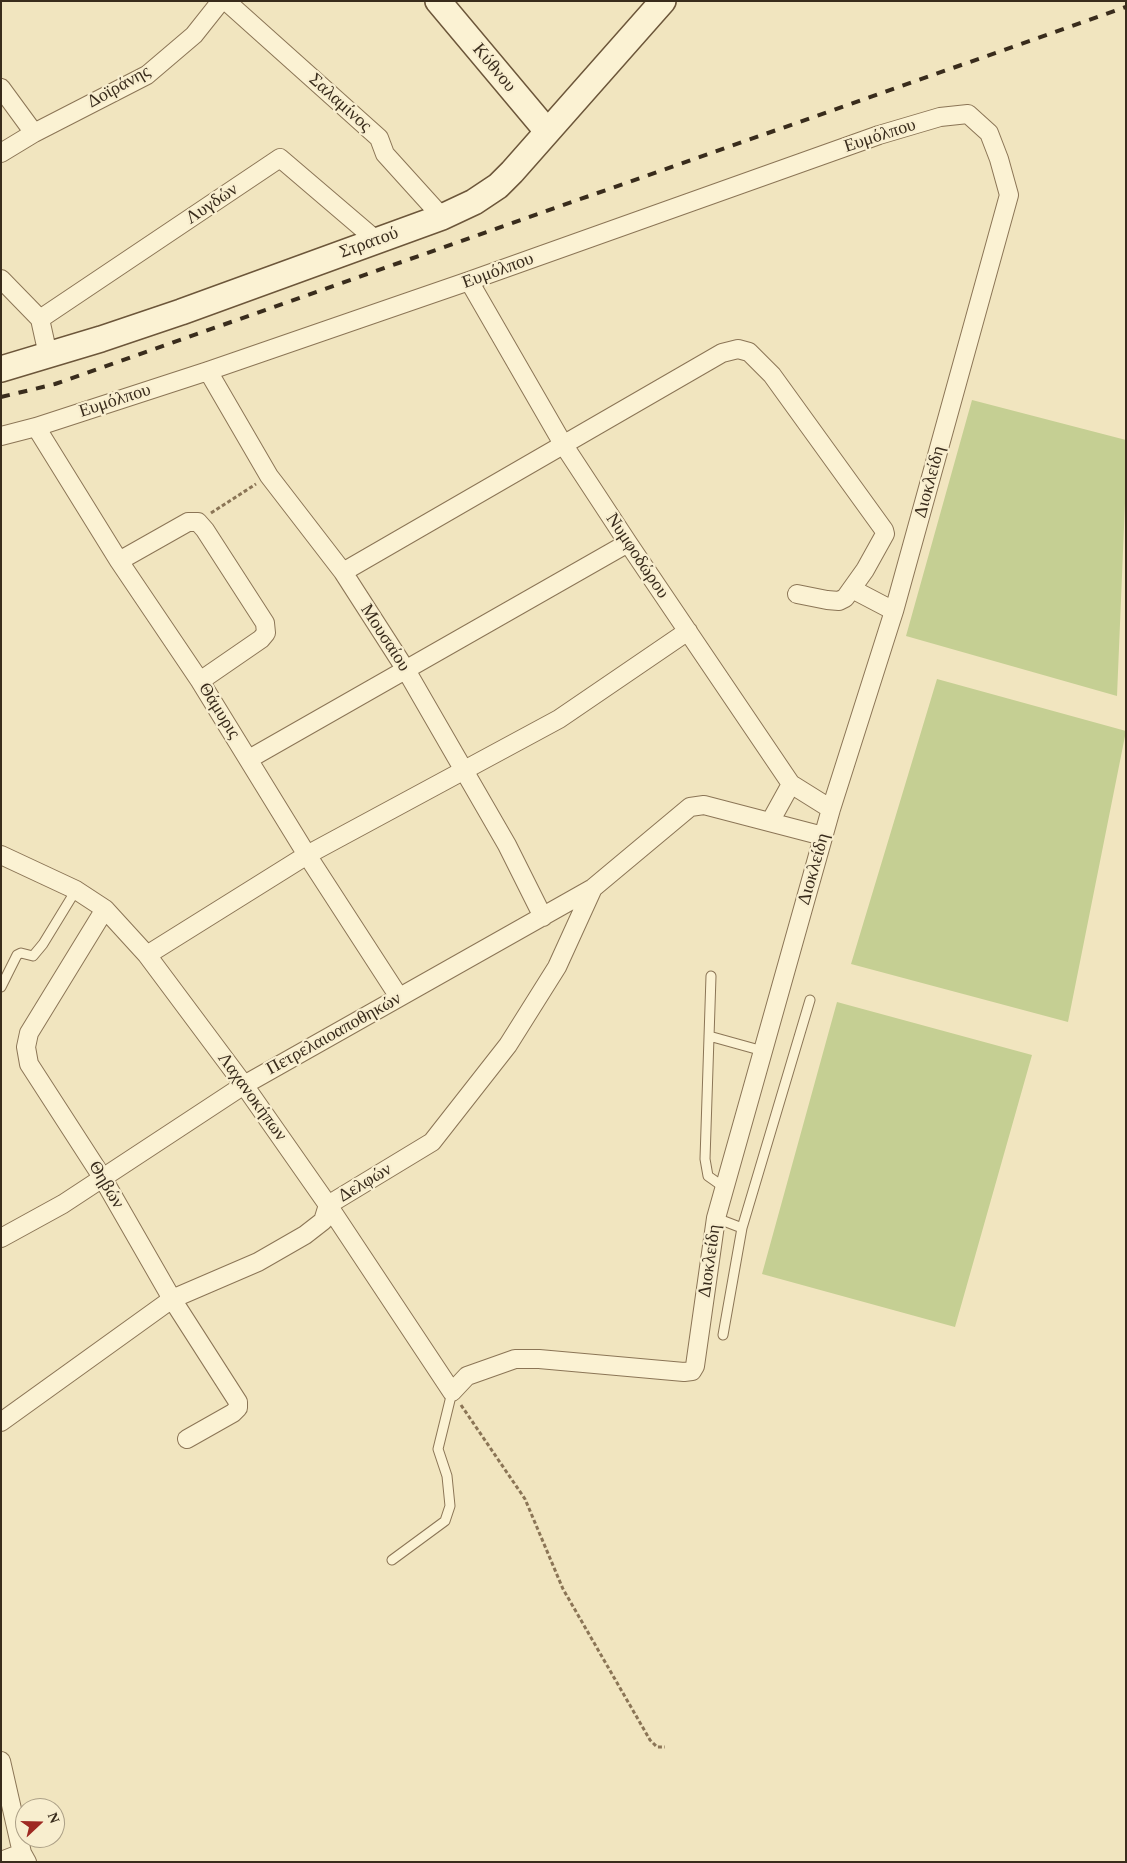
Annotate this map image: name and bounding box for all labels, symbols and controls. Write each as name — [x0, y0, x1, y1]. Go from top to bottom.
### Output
street label: Κύθνου — [468, 39, 520, 97]
street label: Δοϊράνης — [84, 61, 154, 113]
street label: Σαλαμίνος — [304, 69, 376, 137]
street label: Ευμόλπου — [841, 114, 919, 158]
street label: Λυγδών — [182, 179, 242, 229]
street label: Στρατού — [337, 222, 401, 264]
street label: Ευμόλπου — [459, 248, 537, 294]
street label: Ευμόλπου — [76, 379, 154, 423]
street label: Διοκλείδη — [910, 444, 950, 520]
street label: Νυμφοδώρου — [601, 509, 673, 603]
street label: Μουσαίου — [355, 600, 415, 676]
street label: Θάμυρις — [193, 679, 245, 743]
street label: Διοκλείδη — [793, 831, 835, 907]
street label: Πετρελαιοαποθηκών — [263, 988, 405, 1080]
street label: Λαχανοκήπων — [213, 1049, 291, 1145]
street label: Θηβών — [83, 1157, 129, 1213]
street label: Δελφών — [334, 1159, 396, 1207]
street label: Διοκλείδη — [694, 1223, 726, 1299]
north arrow — [15, 1798, 65, 1848]
text: N — [45, 1810, 62, 1825]

